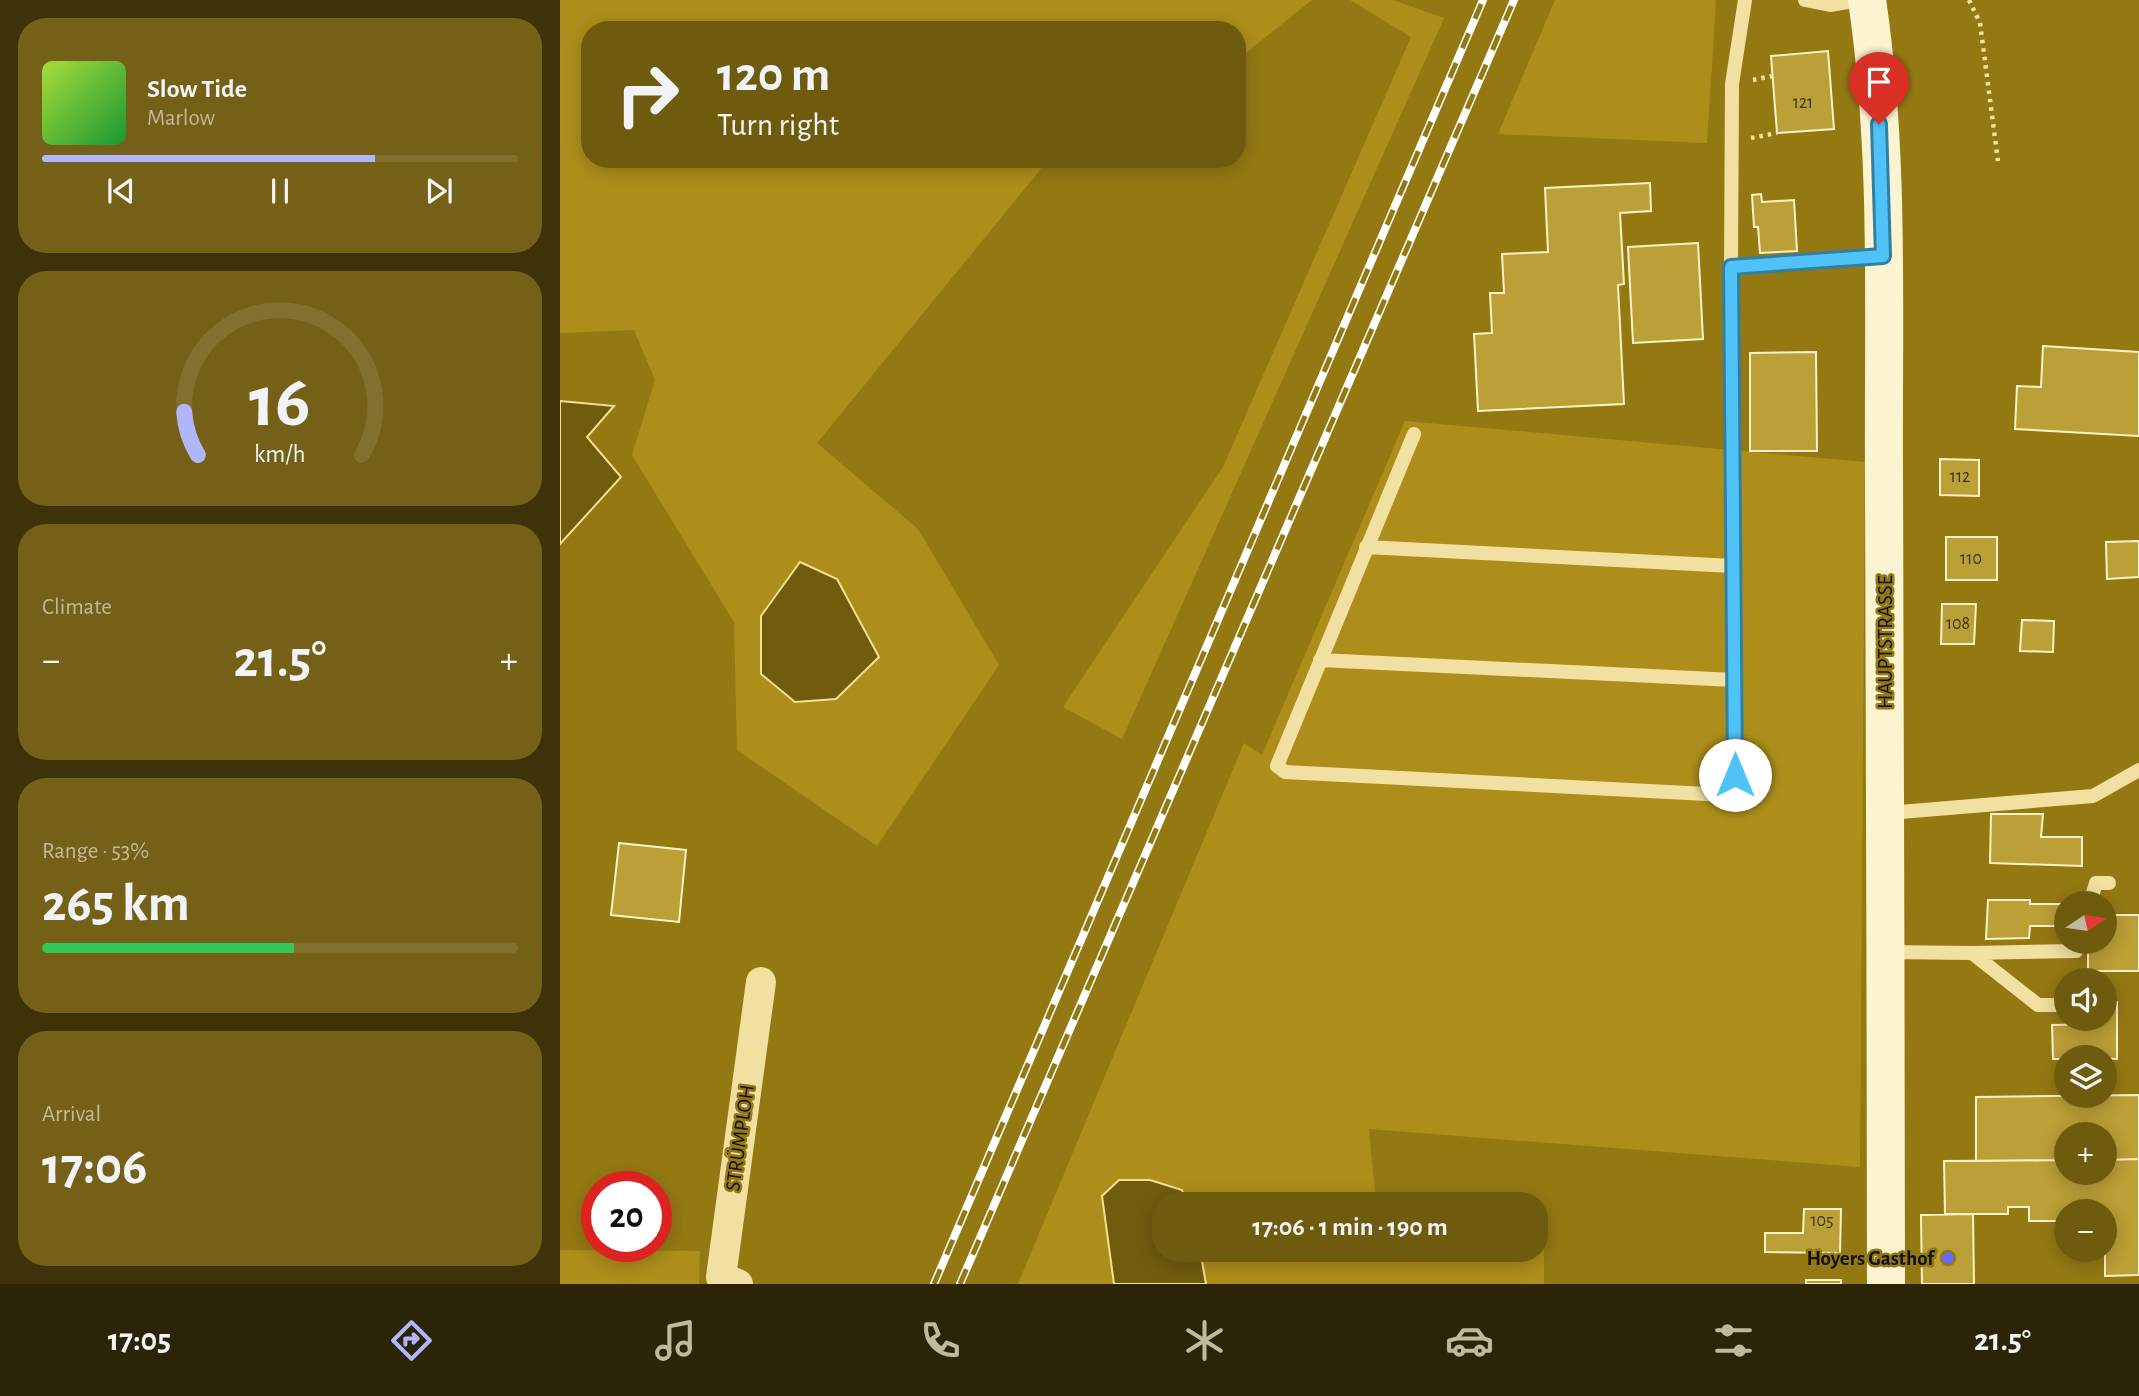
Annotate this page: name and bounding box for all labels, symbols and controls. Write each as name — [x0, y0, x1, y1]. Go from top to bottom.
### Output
icon: right — [602, 49, 693, 140]
text: 120 m — [717, 51, 830, 100]
pin — [1849, 52, 1909, 124]
icon: arrive — [1860, 63, 1898, 101]
text: Slow Tide — [147, 76, 247, 102]
house number: 121 — [1793, 94, 1813, 112]
text: Marlow — [147, 107, 215, 130]
text: Turn right — [717, 109, 839, 141]
icon: previous — [102, 172, 140, 210]
icon: pause — [261, 172, 299, 210]
icon: next — [420, 172, 458, 210]
text: 16 — [249, 367, 311, 440]
text: km/h — [254, 442, 306, 467]
house number: 112 — [1950, 468, 1970, 486]
house number: 110 — [1960, 550, 1982, 568]
street label: HAUPTSTRASSE — [1875, 575, 1896, 709]
text: Climate — [42, 596, 112, 619]
house number: 108 — [1946, 615, 1970, 633]
text: 21.5° — [234, 634, 326, 686]
text: − — [42, 642, 60, 680]
text: + — [500, 642, 518, 680]
position arrow — [1698, 738, 1772, 812]
text: Range · 53% — [42, 840, 149, 863]
text: 265 km — [42, 878, 190, 930]
north arrow — [2054, 891, 2118, 954]
map controls — [2054, 891, 2117, 1262]
button: sound — [2054, 968, 2117, 1031]
button: layers — [2054, 1045, 2117, 1108]
street label: STRÜMPLOH — [721, 1083, 758, 1193]
text: Arrival — [42, 1103, 101, 1126]
button: + — [2054, 1122, 2117, 1185]
text: 17:06 — [42, 1141, 147, 1193]
speed limit sign: 20 — [581, 1171, 672, 1262]
button: − — [2054, 1199, 2117, 1262]
house number: 105 — [1810, 1212, 1834, 1230]
text: 17:06 · 1 min · 190 m — [1252, 1214, 1448, 1240]
place label: Hoyers Gasthof — [1806, 1248, 1936, 1269]
marker: Hoyers Gasthof — [1940, 1250, 1956, 1266]
icon: directions — [387, 1316, 436, 1365]
icon: music — [651, 1316, 700, 1365]
icon: phone — [916, 1316, 965, 1365]
icon: climate — [1180, 1316, 1229, 1365]
icon: car — [1445, 1316, 1494, 1365]
icon: filters — [1709, 1316, 1758, 1365]
text: 17:05 — [108, 1324, 171, 1356]
text: 21.5° — [1974, 1324, 2031, 1356]

